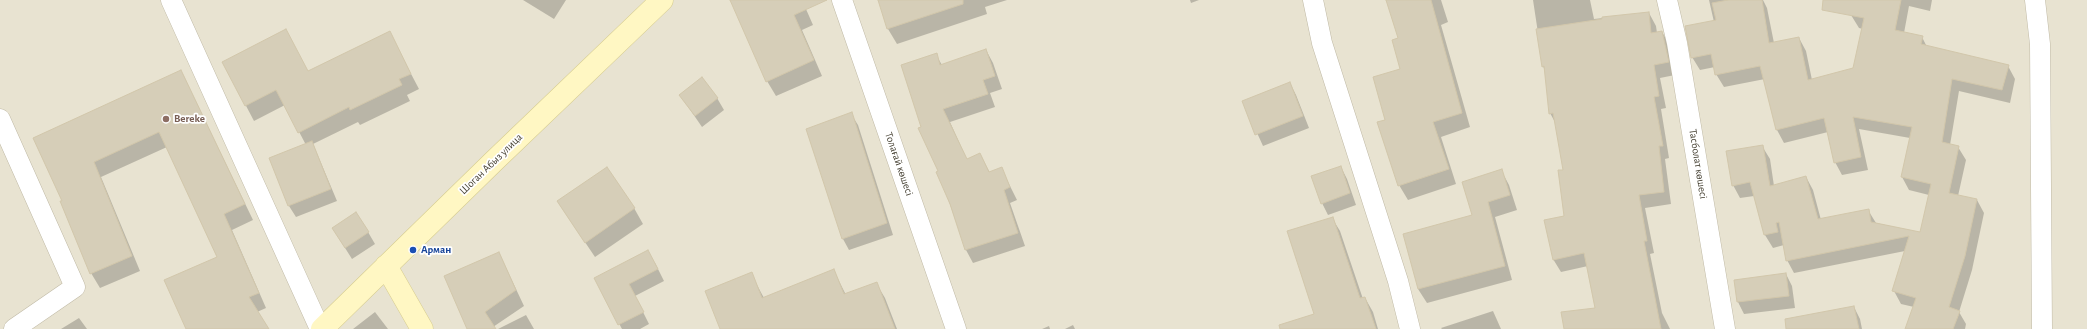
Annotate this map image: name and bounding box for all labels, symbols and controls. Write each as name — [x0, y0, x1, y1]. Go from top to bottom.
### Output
place label: Bereke — [174, 112, 205, 126]
marker: Bereke — [161, 114, 171, 124]
street label: Тасболат көшесі — [1686, 128, 1710, 200]
street label: Шоган Абыз улица — [457, 131, 525, 197]
street label: Толағай көшесі — [882, 131, 916, 197]
place label: Арман — [421, 243, 451, 257]
marker: Арман — [408, 245, 418, 255]

